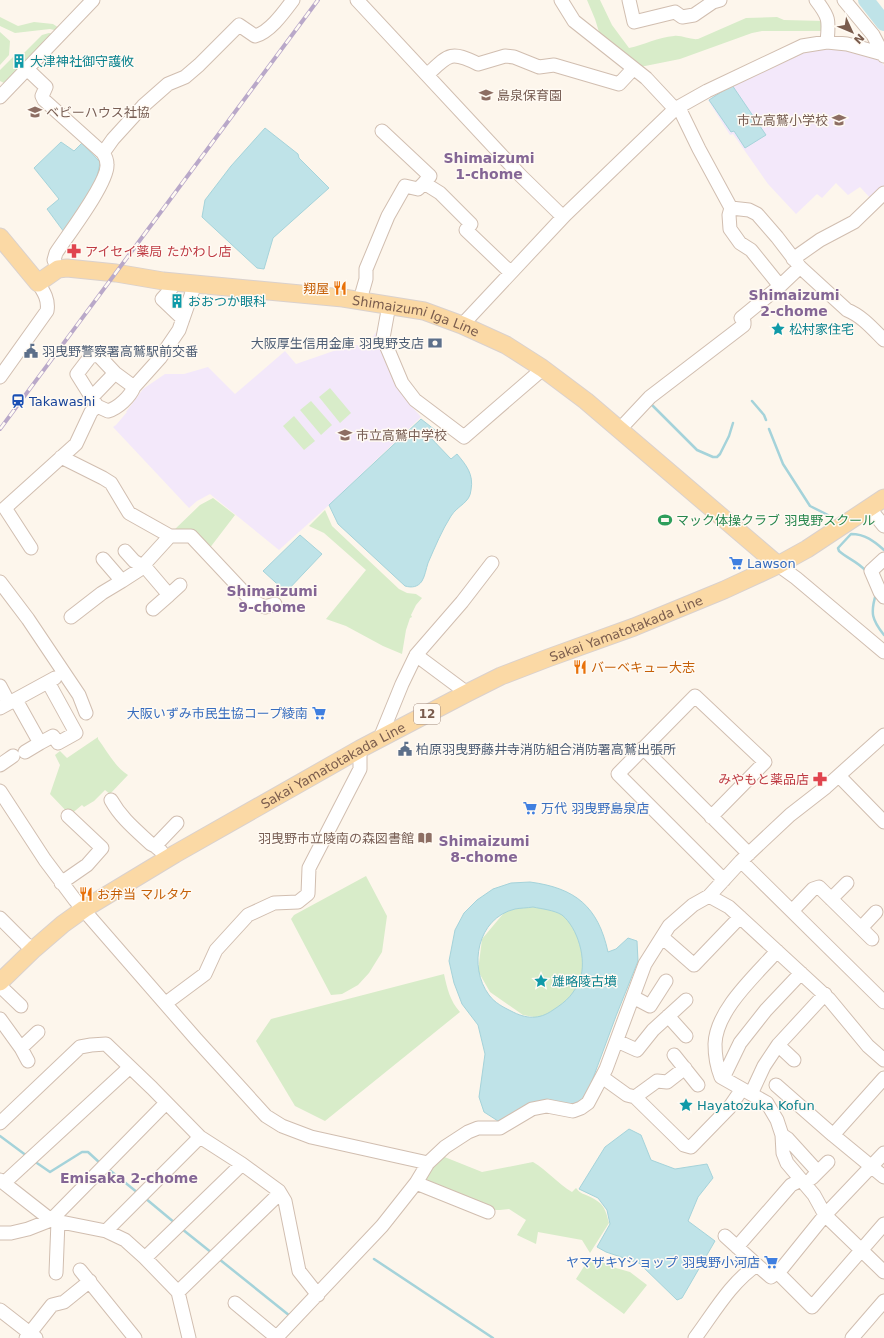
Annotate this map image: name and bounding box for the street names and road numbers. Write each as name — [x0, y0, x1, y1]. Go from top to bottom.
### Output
street label: Shimaizumi Iga Line — [351, 292, 482, 339]
street label: Sakai Yamatotakada Line — [547, 592, 705, 664]
road number: 12 — [414, 704, 440, 724]
street label: Sakai Yamatotakada Line — [258, 719, 408, 811]

